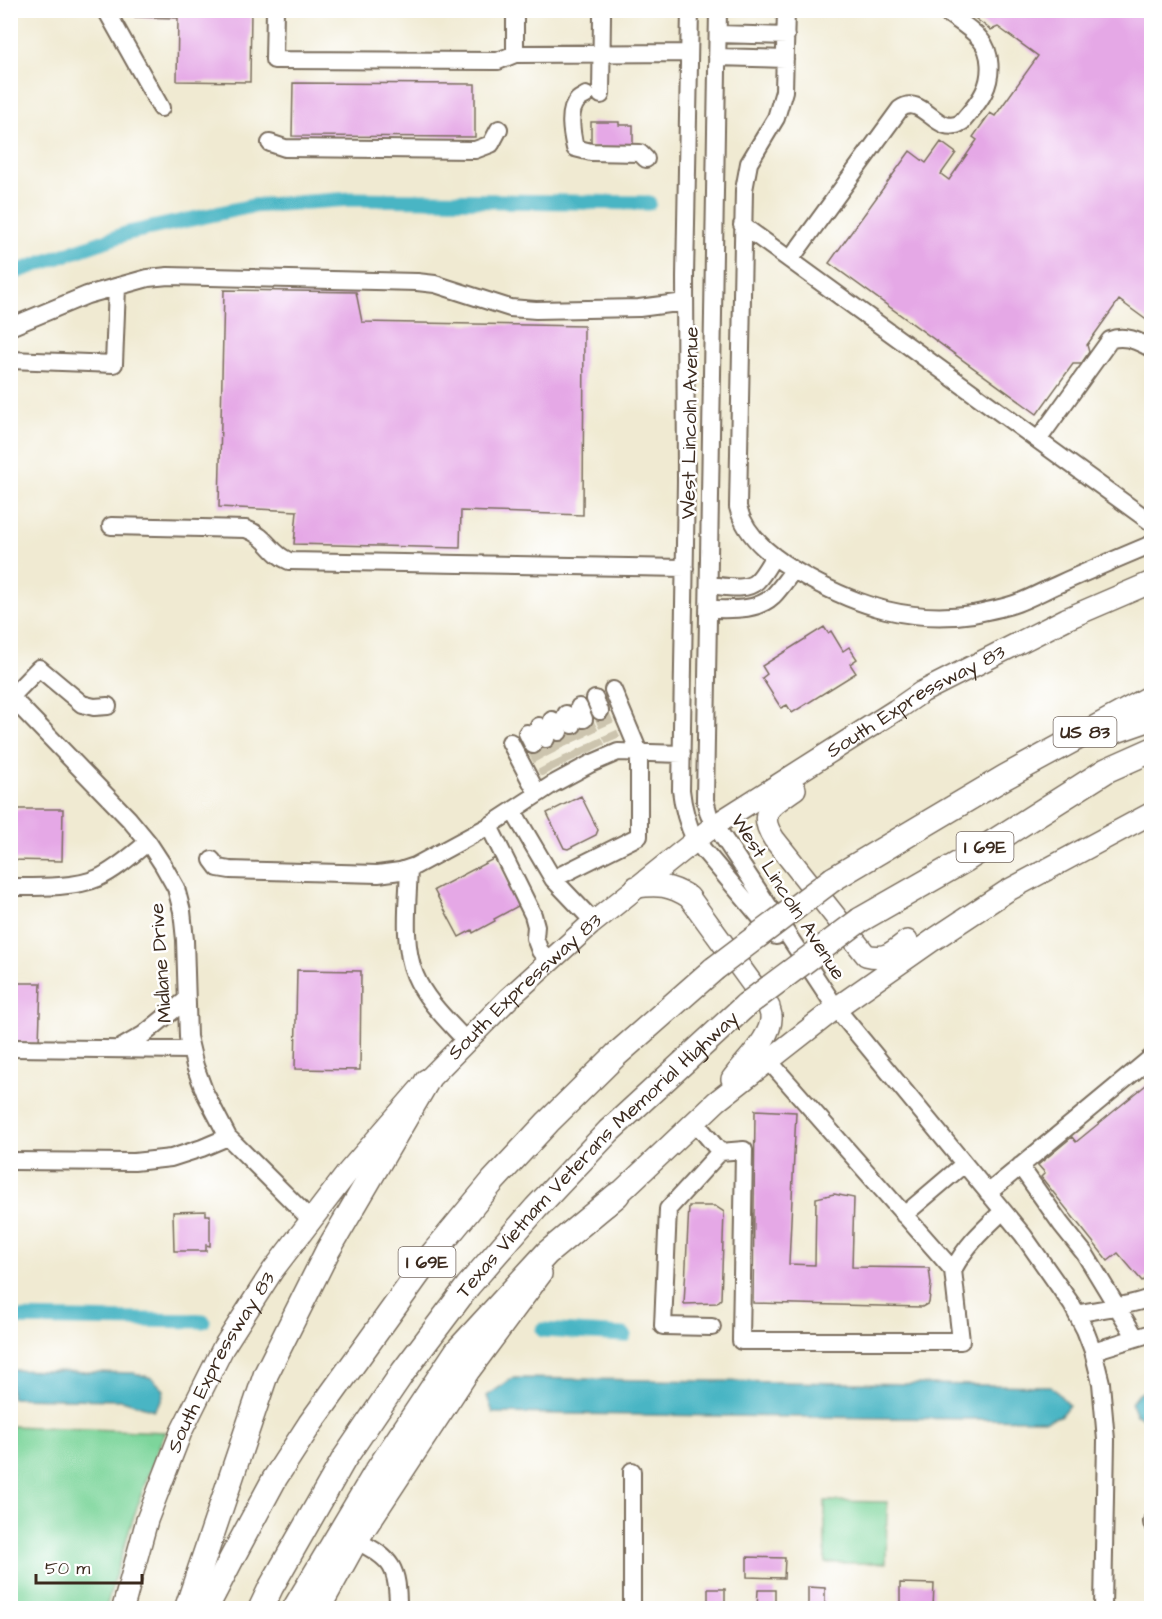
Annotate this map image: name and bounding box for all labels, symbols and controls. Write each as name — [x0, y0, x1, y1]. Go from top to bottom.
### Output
street label: West Lincoln Avenue — [674, 326, 706, 520]
street label: South Expressway 83 — [821, 638, 1010, 765]
road number: US 83 — [1054, 717, 1116, 747]
street label: West Lincoln Avenue — [724, 809, 852, 986]
road number: I 69E — [956, 832, 1014, 862]
street label: Midlane Drive — [143, 902, 179, 1024]
street label: South Expressway 83 — [441, 907, 608, 1066]
street label: Texas Vietnam Veterans Memorial Highway — [450, 1005, 745, 1304]
road number: I 69E — [398, 1247, 456, 1277]
street label: South Expressway 83 — [160, 1266, 282, 1457]
scale bar — [36, 1547, 142, 1585]
text: 50 m — [45, 1556, 90, 1581]

